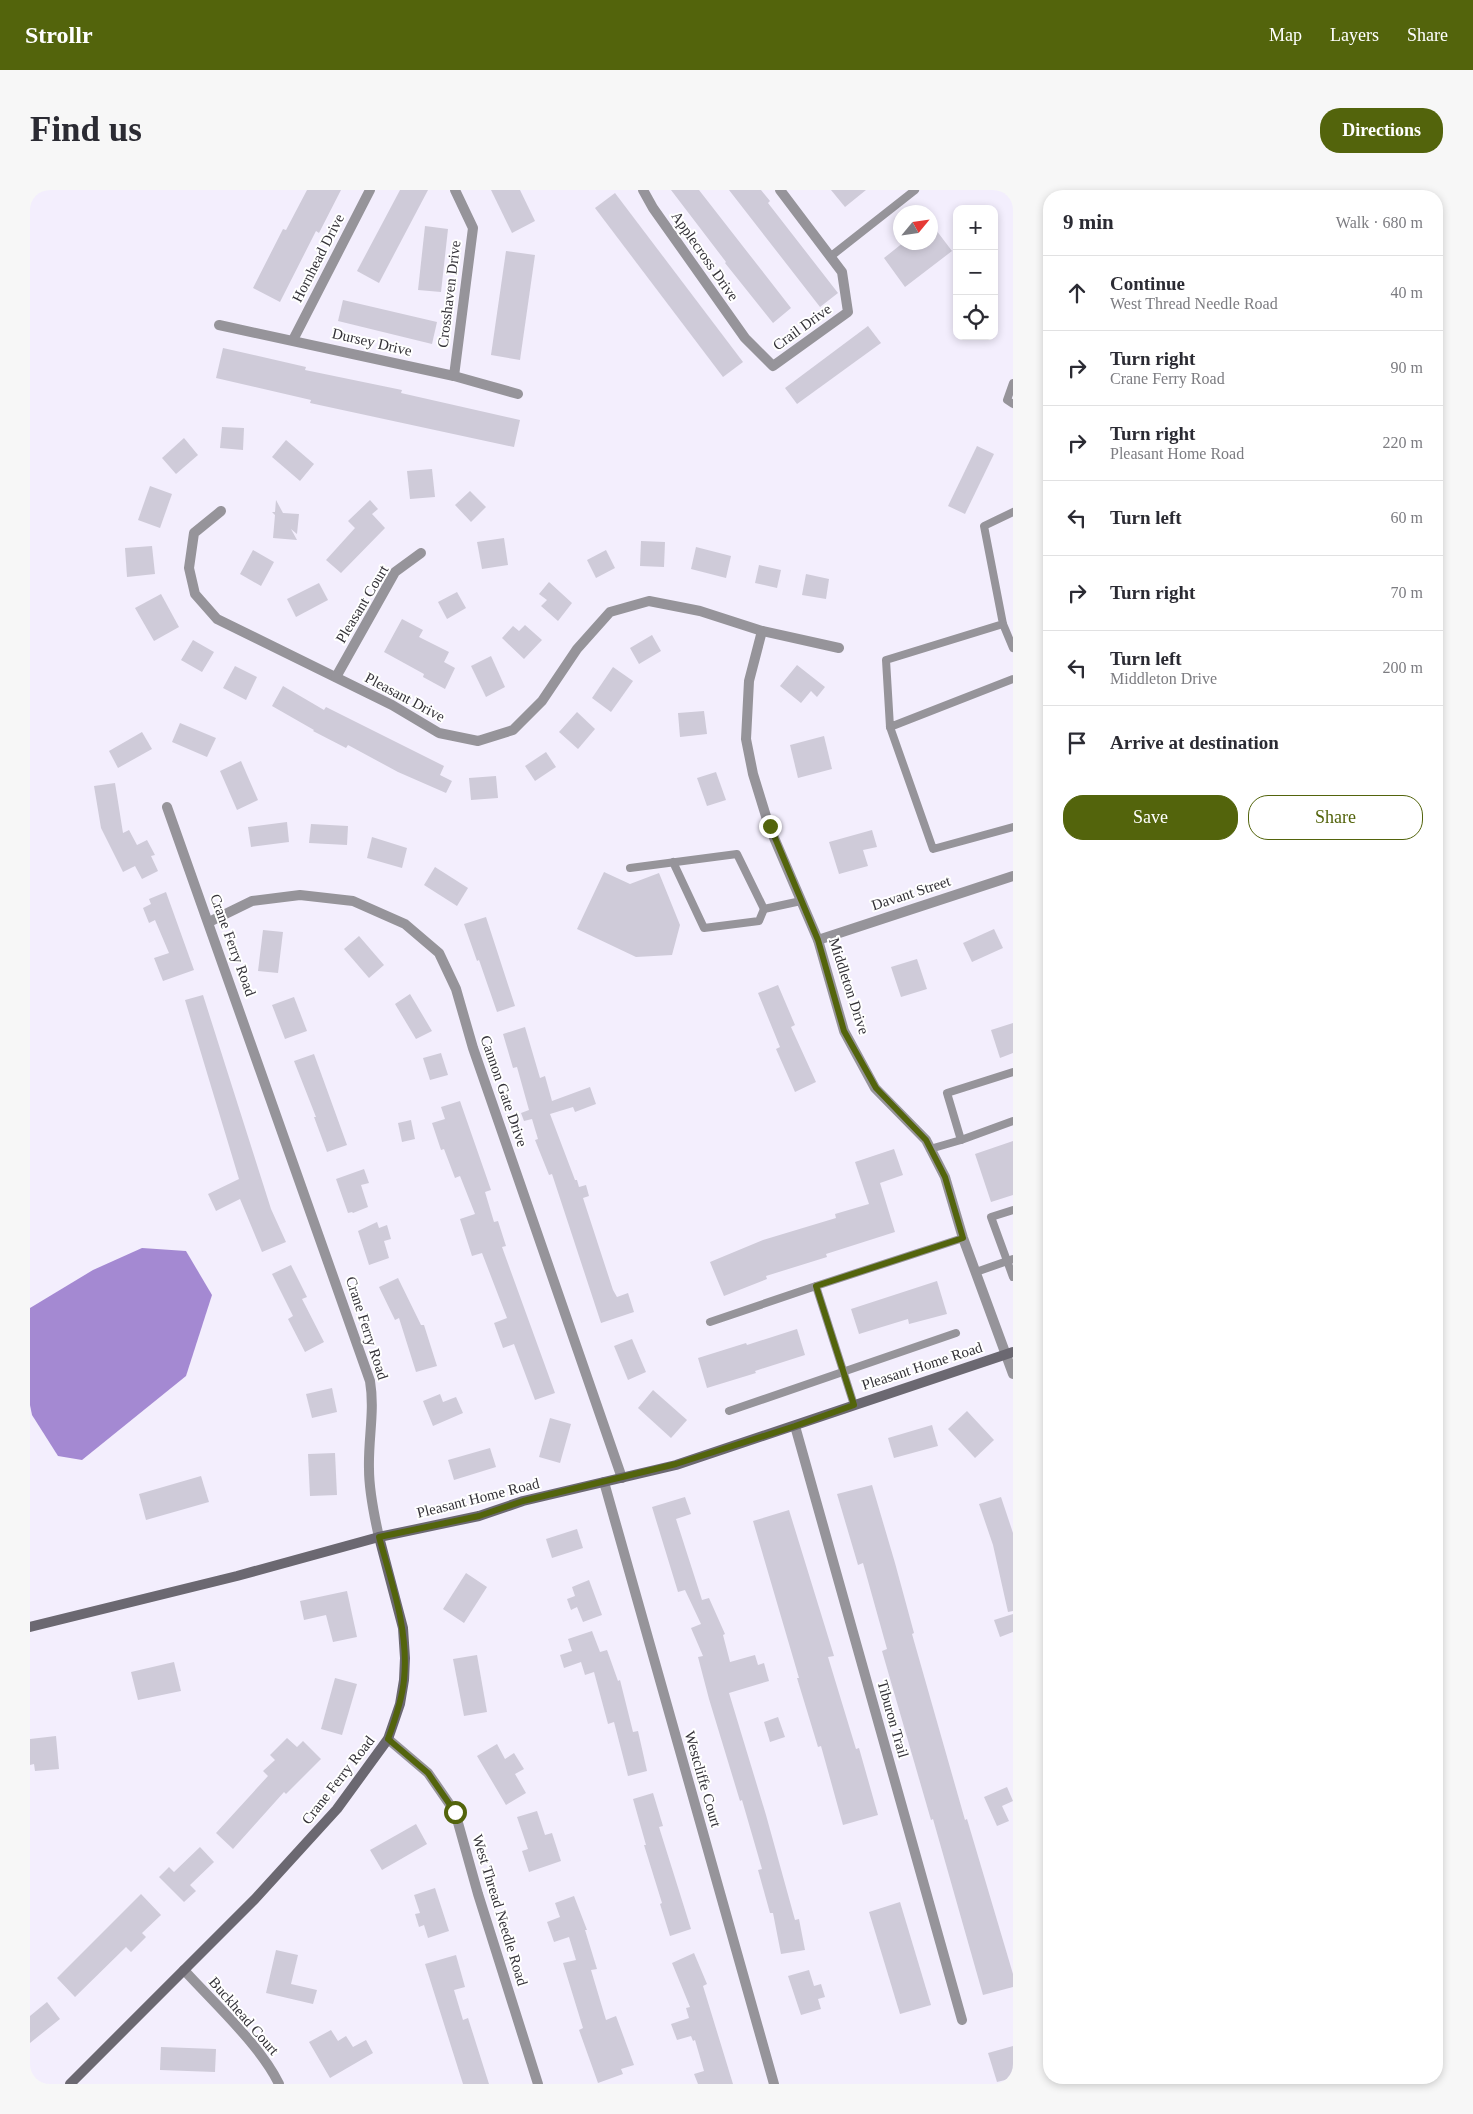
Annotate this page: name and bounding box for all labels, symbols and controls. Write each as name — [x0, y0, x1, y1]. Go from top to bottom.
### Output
text: Strollr — [25, 22, 93, 48]
text: Map — [1269, 25, 1302, 45]
text: Layers — [1330, 25, 1379, 45]
text: Share — [1407, 25, 1448, 45]
button: Directions — [1320, 108, 1443, 153]
text: Find us — [30, 110, 142, 149]
north arrow — [893, 205, 938, 250]
map controls — [953, 205, 998, 340]
button: + — [953, 205, 998, 250]
street label: Applecross Drive — [668, 208, 742, 304]
text: 9 min — [1063, 210, 1114, 234]
street label: Hornhead Drive — [289, 211, 347, 305]
text: Walk · 680 m — [1336, 214, 1423, 231]
street label: Crosshaven Drive — [434, 239, 464, 349]
button: − — [953, 250, 998, 295]
text: Continue — [1110, 273, 1185, 294]
icon: ahead — [1063, 279, 1091, 307]
text: 40 m — [1391, 284, 1423, 301]
button: locate — [953, 295, 998, 340]
text: West Thread Needle Road — [1110, 295, 1278, 312]
street label: Crail Drive — [770, 300, 834, 353]
street label: Dursey Drive — [331, 325, 414, 359]
text: Turn right — [1110, 348, 1195, 369]
icon: right — [1063, 354, 1091, 382]
text: 90 m — [1391, 359, 1423, 376]
text: Crane Ferry Road — [1110, 370, 1225, 387]
text: Turn right — [1110, 423, 1195, 444]
icon: right — [1063, 429, 1091, 457]
text: 220 m — [1383, 434, 1423, 451]
text: Pleasant Home Road — [1110, 445, 1244, 462]
icon: left — [1063, 504, 1091, 532]
text: Turn left — [1110, 507, 1182, 528]
text: 60 m — [1391, 509, 1423, 526]
street label: Pleasant Court — [333, 561, 392, 646]
icon: right — [1063, 579, 1091, 607]
text: Turn right — [1110, 582, 1195, 603]
text: 70 m — [1391, 584, 1423, 601]
text: Turn left — [1110, 648, 1182, 669]
icon: left — [1063, 654, 1091, 682]
text: 200 m — [1383, 659, 1423, 676]
street label: Pleasant Drive — [362, 669, 448, 725]
text: Middleton Drive — [1110, 670, 1217, 687]
icon: arrive — [1063, 729, 1091, 757]
text: Arrive at destination — [1110, 732, 1279, 753]
button: Save — [1063, 795, 1238, 840]
button: Share — [1248, 795, 1423, 840]
route end — [759, 815, 782, 838]
street label: Davant Street — [870, 872, 953, 913]
street label: Crane Ferry Road — [207, 892, 259, 999]
street label: Middleton Drive — [826, 936, 872, 1037]
street label: Cannon Gate Drive — [477, 1033, 531, 1149]
street label: Crane Ferry Road — [343, 1274, 391, 1382]
street label: Pleasant Home Road — [860, 1339, 985, 1393]
street label: Pleasant Home Road — [415, 1475, 541, 1521]
street label: Tiburon Trail — [874, 1678, 912, 1760]
street label: Westcliffe Court — [682, 1729, 725, 1830]
street label: Crane Ferry Road — [299, 1732, 378, 1827]
route start — [444, 1801, 467, 1824]
street label: West Thread Needle Road — [469, 1832, 531, 1988]
street label: Buckhead Court — [206, 1974, 283, 2059]

